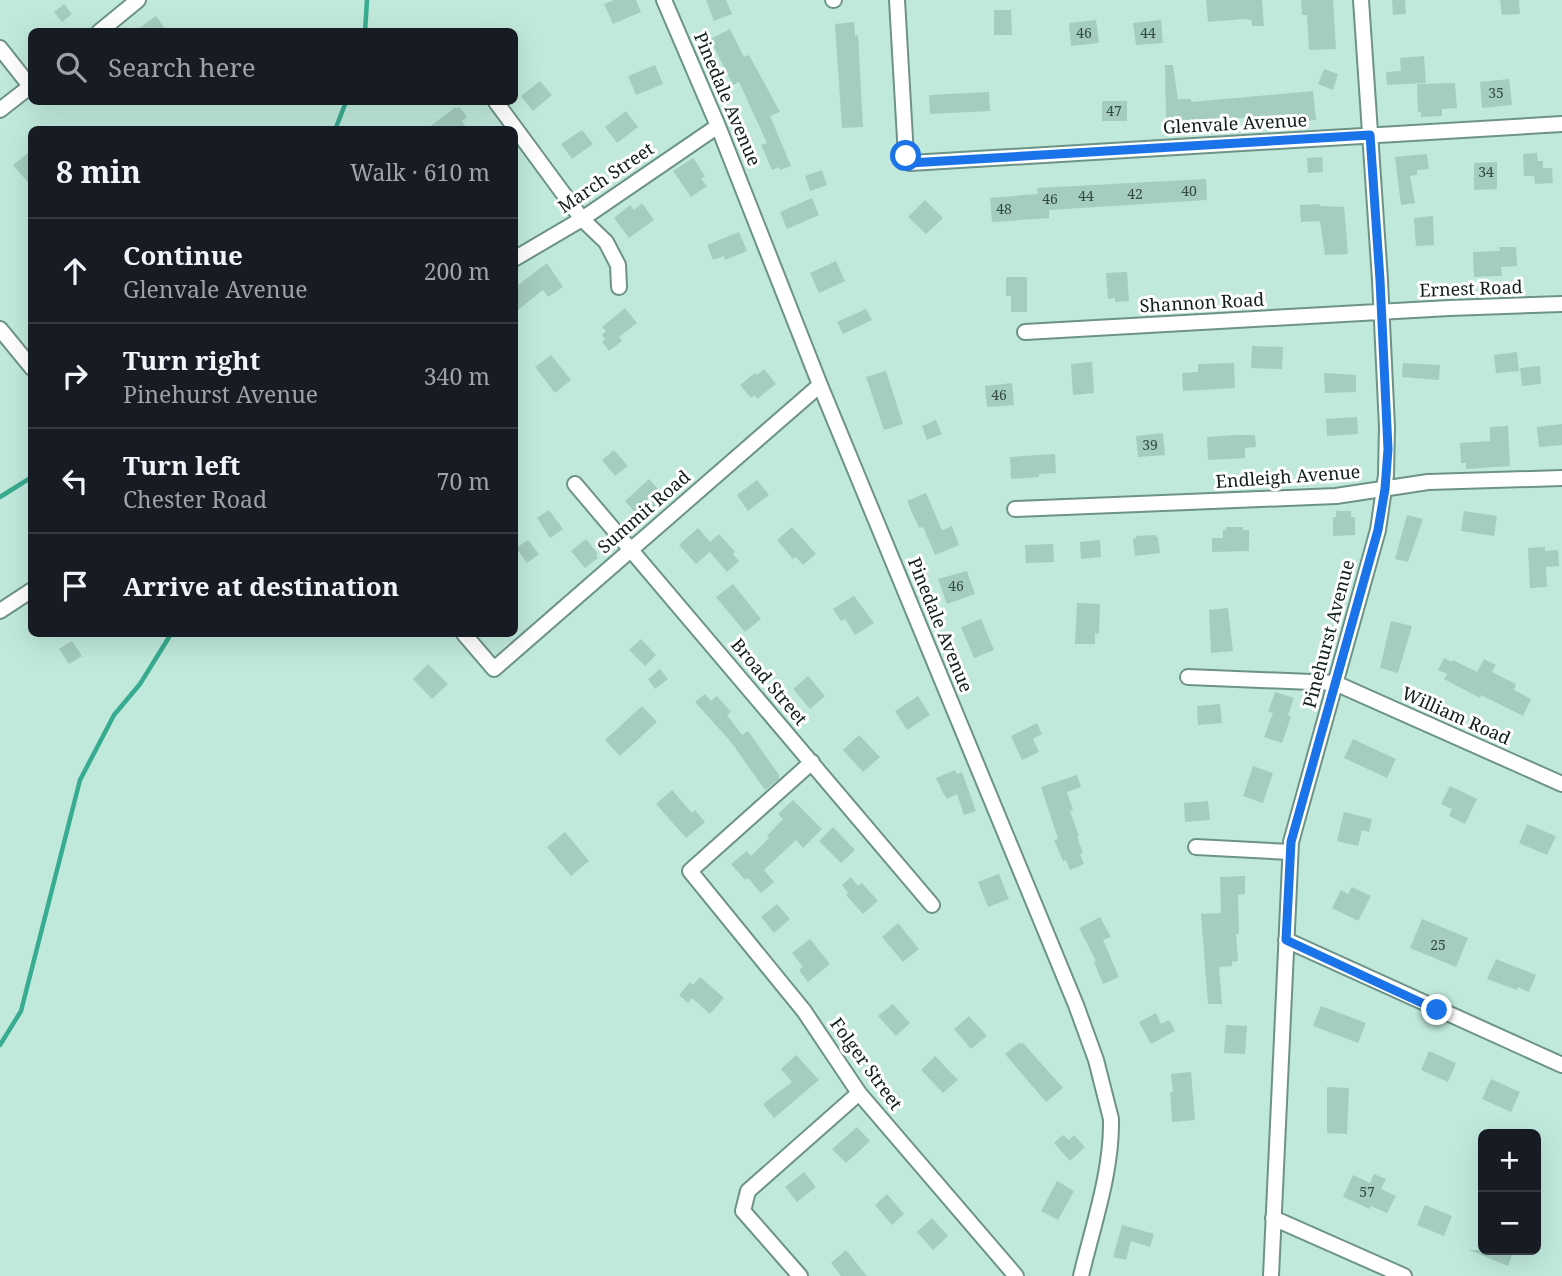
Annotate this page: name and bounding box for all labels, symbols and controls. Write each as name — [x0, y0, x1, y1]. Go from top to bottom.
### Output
house number: 46 — [1076, 23, 1092, 42]
house number: 44 — [1140, 23, 1156, 42]
search box — [28, 28, 518, 105]
street label: Pinedale Avenue — [689, 28, 767, 169]
icon: search — [52, 48, 90, 86]
text: Search here — [108, 49, 256, 85]
house number: 35 — [1488, 83, 1504, 102]
house number: 47 — [1106, 101, 1122, 120]
street label: Glenvale Avenue — [1162, 107, 1308, 139]
street label: March Street — [553, 136, 658, 218]
route start — [890, 140, 921, 171]
text: 8 min — [56, 151, 141, 192]
text: Walk · 610 m — [350, 156, 490, 188]
house number: 34 — [1478, 162, 1494, 181]
house number: 40 — [1181, 181, 1197, 200]
house number: 42 — [1127, 184, 1143, 203]
house number: 44 — [1078, 186, 1094, 205]
house number: 46 — [1042, 189, 1058, 208]
house number: 48 — [996, 199, 1012, 218]
text: Continue — [123, 237, 243, 273]
icon: ahead — [56, 252, 94, 290]
text: 200 m — [424, 255, 490, 287]
text: Glenvale Avenue — [123, 273, 308, 305]
street label: Ernest Road — [1419, 274, 1523, 302]
street label: Shannon Road — [1139, 287, 1265, 317]
text: Turn right — [123, 342, 260, 378]
icon: right — [56, 357, 94, 395]
text: 340 m — [424, 360, 490, 392]
text: Pinehurst Avenue — [123, 378, 318, 410]
house number: 46 — [991, 385, 1007, 404]
house number: 39 — [1142, 435, 1158, 454]
text: Turn left — [123, 447, 240, 483]
street label: Endleigh Avenue — [1215, 459, 1361, 493]
icon: left — [56, 462, 94, 500]
street label: Summit Road — [592, 464, 695, 558]
text: 70 m — [437, 465, 490, 497]
text: Chester Road — [123, 483, 267, 515]
street label: Pinedale Avenue — [903, 554, 979, 696]
street label: Pinehurst Avenue — [1297, 557, 1359, 711]
icon: arrive — [56, 567, 94, 605]
text: Arrive at destination — [123, 568, 399, 604]
house number: 46 — [948, 576, 964, 595]
street label: Broad Street — [726, 633, 813, 730]
street label: William Road — [1398, 680, 1515, 750]
house number: 25 — [1430, 935, 1446, 954]
route end — [1421, 994, 1452, 1025]
street label: Folger Street — [825, 1012, 908, 1114]
map controls — [1478, 1129, 1541, 1255]
button: + — [1478, 1129, 1541, 1192]
house number: 57 — [1359, 1182, 1375, 1201]
button: − — [1478, 1192, 1541, 1255]

